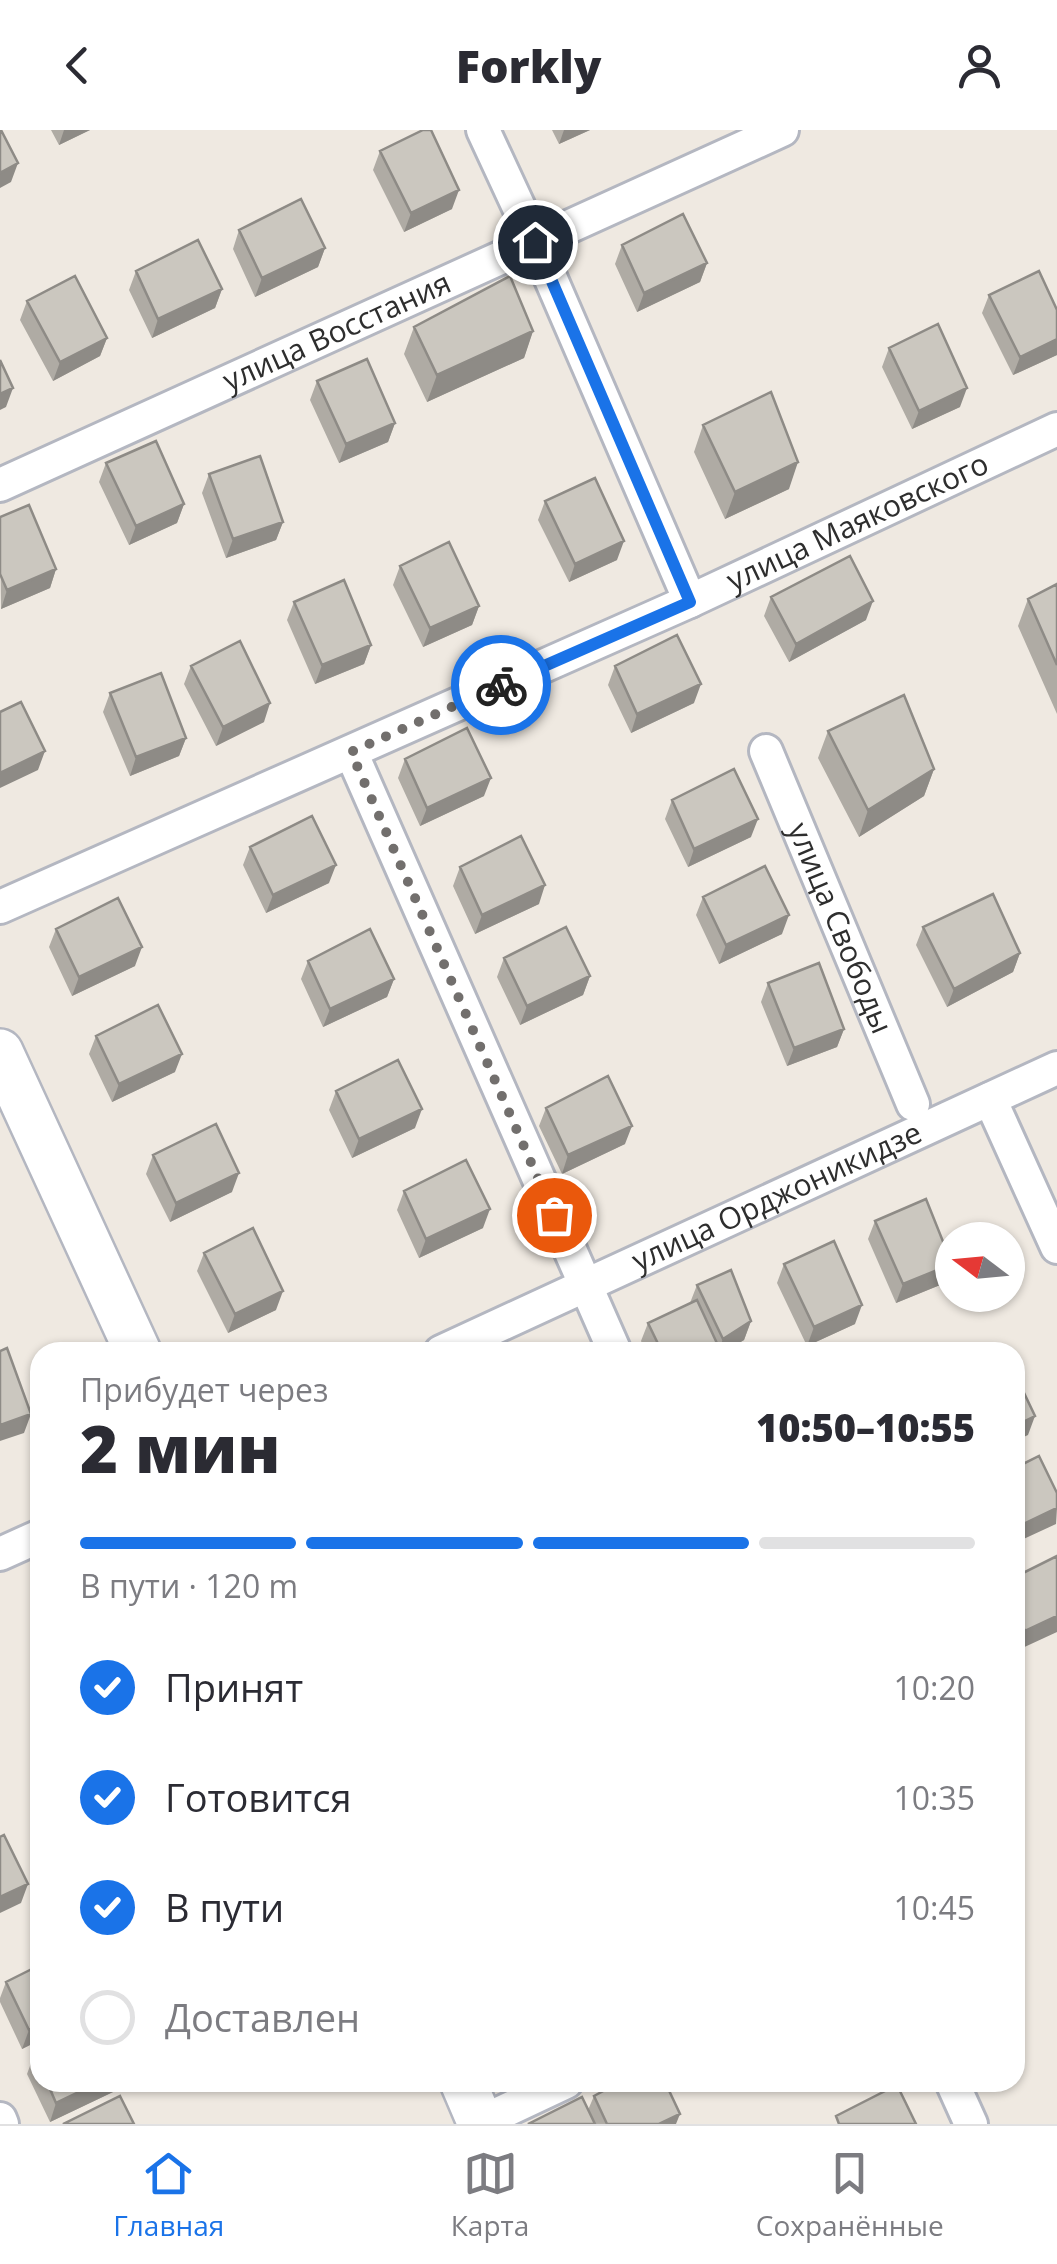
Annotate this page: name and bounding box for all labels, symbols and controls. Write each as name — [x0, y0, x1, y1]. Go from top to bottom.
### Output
text: Forkly — [456, 35, 601, 96]
icon: back — [50, 38, 105, 93]
icon: person — [952, 38, 1007, 93]
pin — [493, 200, 578, 285]
icon: home — [508, 215, 563, 270]
street label: улица Восстания — [216, 261, 457, 400]
street label: улица Маяковского — [720, 442, 995, 600]
courier — [451, 635, 551, 735]
icon: bike — [474, 658, 529, 713]
street label: улица Свободы — [779, 816, 903, 1039]
street label: улица Орджоникидзе — [625, 1111, 928, 1280]
pin — [512, 1173, 597, 1258]
icon: bag — [527, 1188, 582, 1243]
north arrow — [935, 1222, 1025, 1312]
map controls — [935, 1222, 1025, 1312]
text: Прибудет через — [80, 1368, 328, 1411]
text: 10:50–10:55 — [756, 1401, 975, 1453]
text: 2 мин — [80, 1404, 281, 1492]
text: В пути · 120 m — [80, 1564, 298, 1607]
icon: check — [80, 1660, 135, 1715]
text: Принят — [165, 1661, 303, 1713]
text: 10:20 — [893, 1666, 975, 1709]
icon: check — [80, 1770, 135, 1825]
text: Готовится — [165, 1771, 351, 1823]
text: 10:35 — [893, 1776, 975, 1819]
icon: check — [80, 1880, 135, 1935]
text: В пути — [165, 1881, 284, 1933]
text: 10:45 — [893, 1886, 975, 1929]
text: Доставлен — [165, 1991, 360, 2043]
tab: Главная — [113, 2146, 224, 2244]
tab: Карта — [451, 2146, 529, 2244]
tab: Сохранённые — [756, 2146, 944, 2244]

